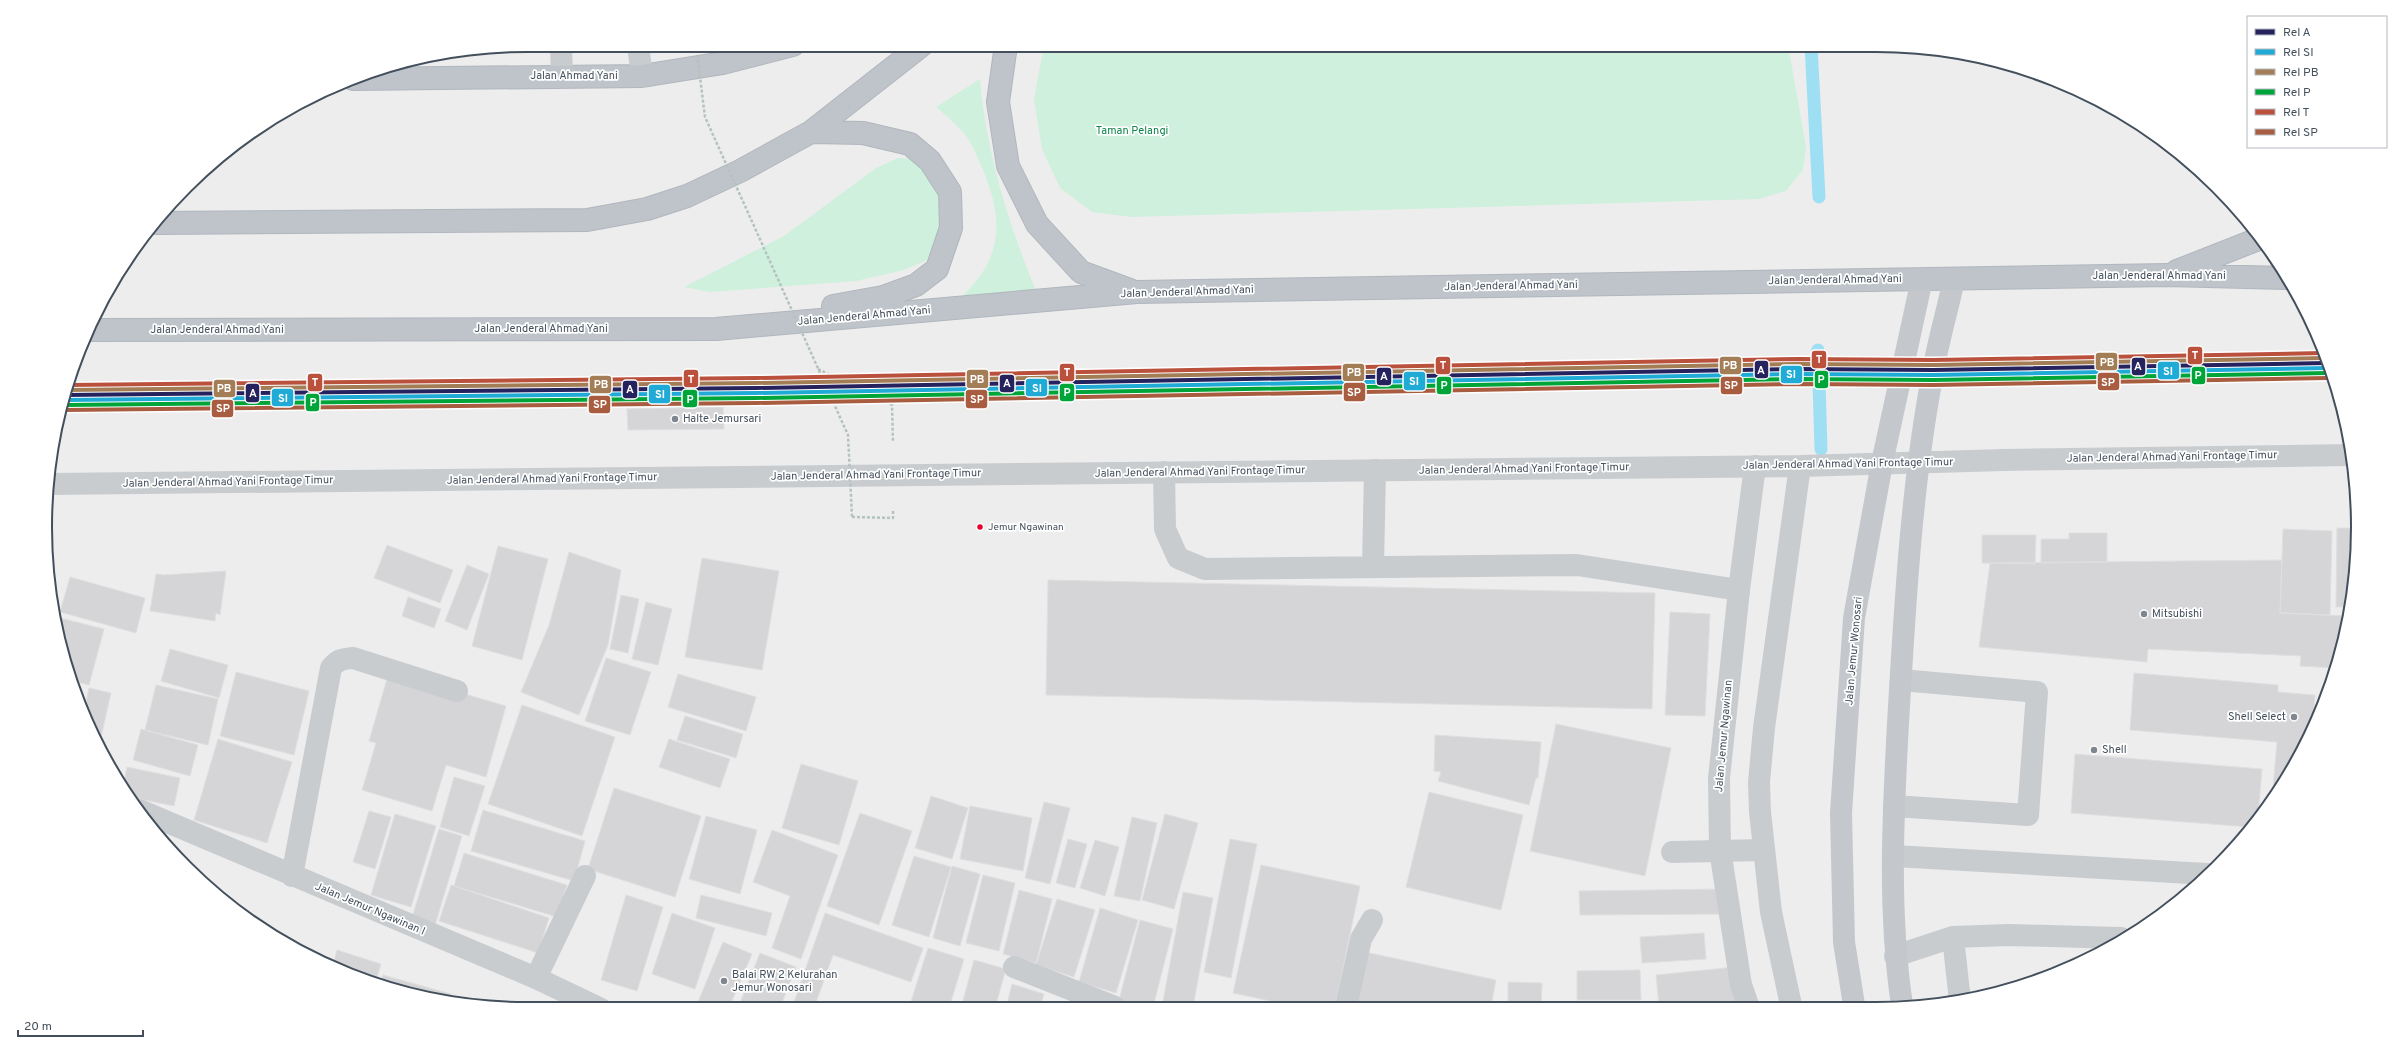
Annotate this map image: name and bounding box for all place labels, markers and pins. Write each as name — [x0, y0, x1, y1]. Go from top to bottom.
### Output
place label: Halte Jemursari — [683, 412, 761, 426]
marker: Halte Jemursari — [670, 414, 680, 424]
place label: Jemur Ngawinan — [988, 521, 1064, 534]
marker: Jemur Ngawinan — [975, 522, 985, 532]
place label: Mitsubishi — [2152, 607, 2202, 621]
marker: Mitsubishi — [2139, 609, 2149, 619]
place label: Shell Select — [2228, 710, 2286, 724]
marker: Shell Select — [2289, 712, 2299, 722]
place label: Shell — [2102, 743, 2127, 757]
marker: Shell — [2089, 745, 2099, 755]
place label: Balai RW 2 Kelurahan Jemur Wonosari — [732, 968, 838, 995]
marker: Balai RW 2 Kelurahan Jemur Wonosari — [719, 976, 729, 986]

